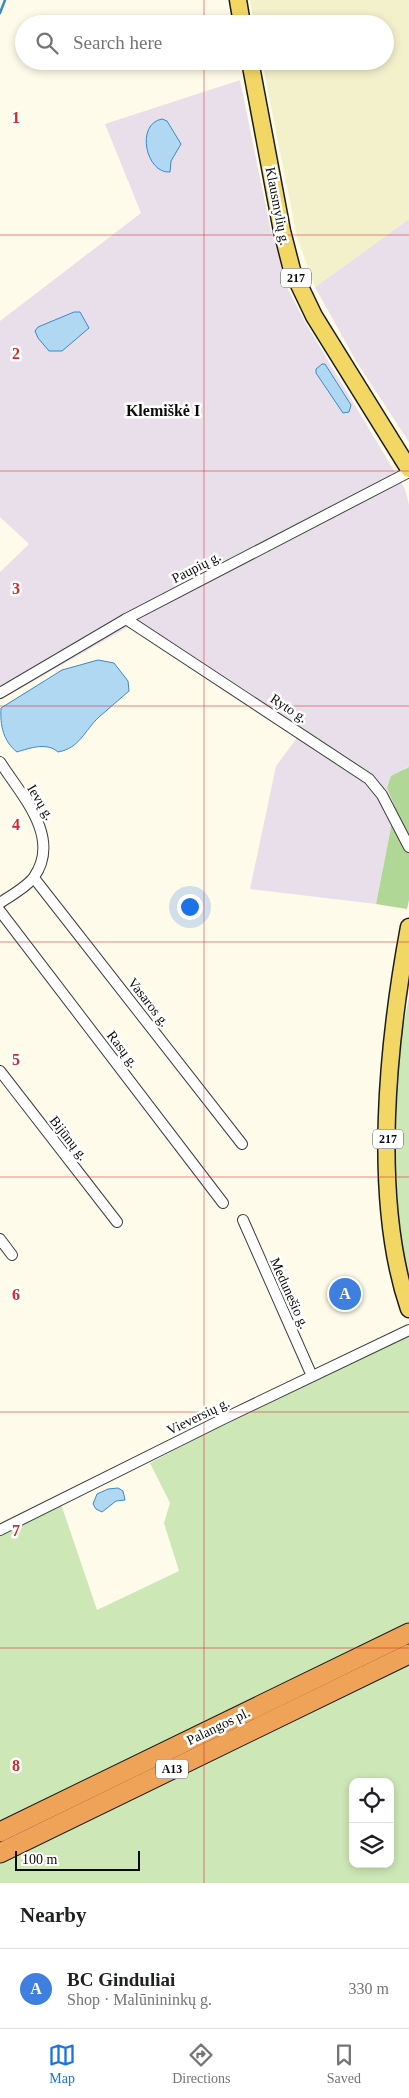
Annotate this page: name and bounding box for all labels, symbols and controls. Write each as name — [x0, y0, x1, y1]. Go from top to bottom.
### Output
search box — [15, 15, 394, 70]
icon: search — [33, 29, 61, 57]
text: Search here — [73, 32, 162, 53]
text: 1 — [12, 109, 20, 126]
street label: Klausmylių g. — [263, 166, 292, 246]
road number: 217 — [281, 268, 311, 288]
text: 2 — [12, 345, 20, 362]
district label: Klemiškė I — [126, 402, 200, 419]
street label: Paupių g. — [169, 549, 223, 586]
text: 3 — [12, 580, 20, 597]
street label: Ryto g. — [268, 691, 310, 726]
street label: Ievų g. — [24, 782, 57, 823]
text: 4 — [12, 816, 20, 833]
your location — [177, 894, 203, 920]
street label: Vasaros g. — [125, 975, 172, 1030]
street label: Rasų g. — [104, 1028, 141, 1071]
text: 5 — [12, 1051, 20, 1068]
street label: Bijūnų g. — [47, 1113, 91, 1163]
road number: 217 — [373, 1130, 403, 1148]
street label: Medunešio g. — [267, 1255, 312, 1331]
pin: A — [329, 1275, 361, 1313]
text: 6 — [12, 1286, 20, 1303]
street label: Vieversių g. — [165, 1395, 232, 1438]
text: 7 — [12, 1522, 20, 1539]
street label: Palangos pl. — [184, 1705, 252, 1748]
text: 8 — [12, 1757, 20, 1774]
road number: A13 — [156, 1760, 188, 1778]
map controls — [349, 1778, 394, 1868]
button: locate — [349, 1778, 394, 1823]
button: layers — [349, 1823, 394, 1868]
scale bar — [15, 1848, 140, 1871]
text: 100 m — [22, 1852, 57, 1867]
text: Nearby — [20, 1903, 87, 1927]
text: BC Ginduliai — [67, 1969, 175, 1990]
text: A — [30, 1980, 42, 1997]
text: 330 m — [349, 1980, 389, 1997]
text: Shop · Malūnininkų g. — [67, 1991, 212, 2008]
tab: Map — [48, 2041, 76, 2087]
tab: Directions — [172, 2041, 231, 2087]
tab: Saved — [327, 2041, 361, 2087]

